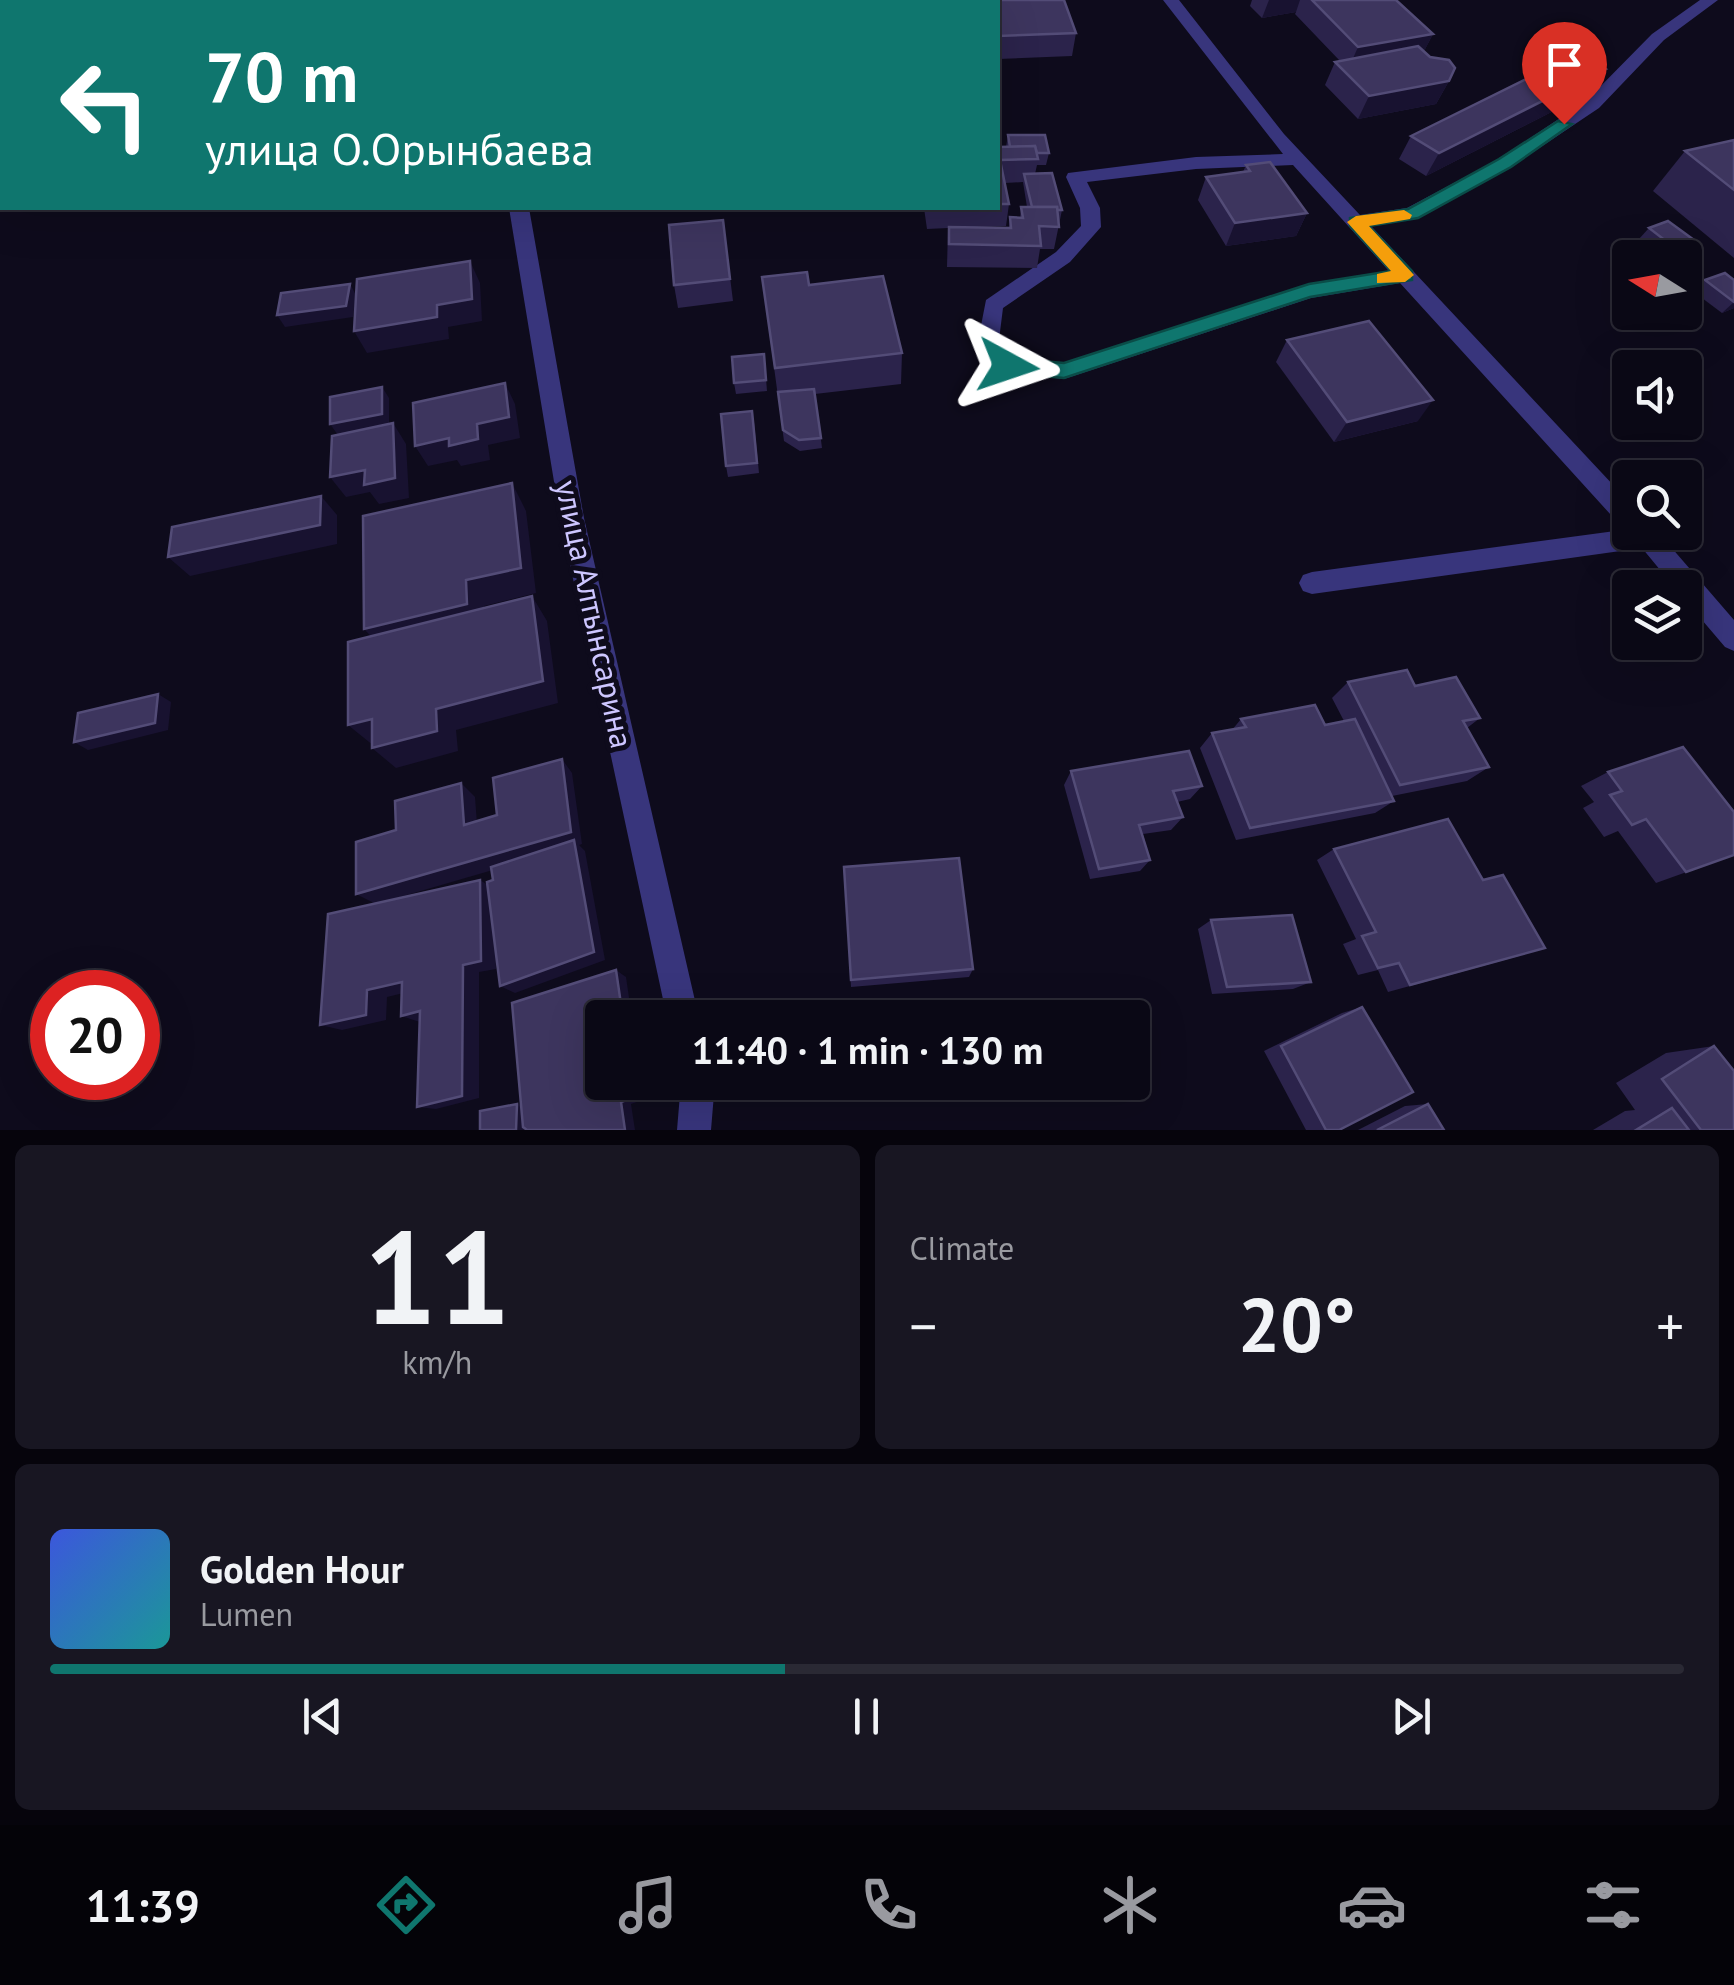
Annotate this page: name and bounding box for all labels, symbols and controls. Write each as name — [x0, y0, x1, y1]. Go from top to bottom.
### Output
pin — [1522, 22, 1607, 125]
text: 70 m — [205, 31, 358, 121]
icon: arrive — [1537, 37, 1592, 92]
icon: left — [40, 40, 170, 170]
text: улица О.Орынбаева — [205, 119, 594, 177]
north arrow — [1612, 240, 1702, 330]
map controls — [1612, 240, 1702, 660]
position arrow — [956, 314, 1060, 418]
button: sound — [1612, 350, 1702, 440]
button: search — [1612, 460, 1702, 550]
street label: улица Алтынсарина — [546, 476, 644, 752]
button: layers — [1612, 570, 1702, 660]
speed limit sign: 20 — [30, 970, 160, 1100]
text: 11:40 · 1 min · 130 m — [692, 1025, 1043, 1074]
text: 11 — [364, 1192, 511, 1360]
text: Climate — [910, 1227, 1014, 1269]
text: 20° — [1238, 1276, 1356, 1373]
text: − — [910, 1290, 937, 1361]
text: + — [1656, 1290, 1684, 1361]
text: km/h — [402, 1341, 472, 1383]
text: Golden Hour — [200, 1544, 404, 1593]
text: Lumen — [200, 1593, 293, 1635]
icon: previous — [295, 1689, 350, 1744]
icon: pause — [839, 1689, 894, 1744]
icon: next — [1384, 1689, 1439, 1744]
icon: directions — [371, 1870, 441, 1940]
icon: music — [613, 1870, 683, 1940]
icon: phone — [854, 1870, 924, 1940]
icon: climate — [1095, 1870, 1165, 1940]
icon: car — [1337, 1870, 1407, 1940]
icon: filters — [1578, 1870, 1648, 1940]
text: 11:39 — [86, 1876, 200, 1934]

